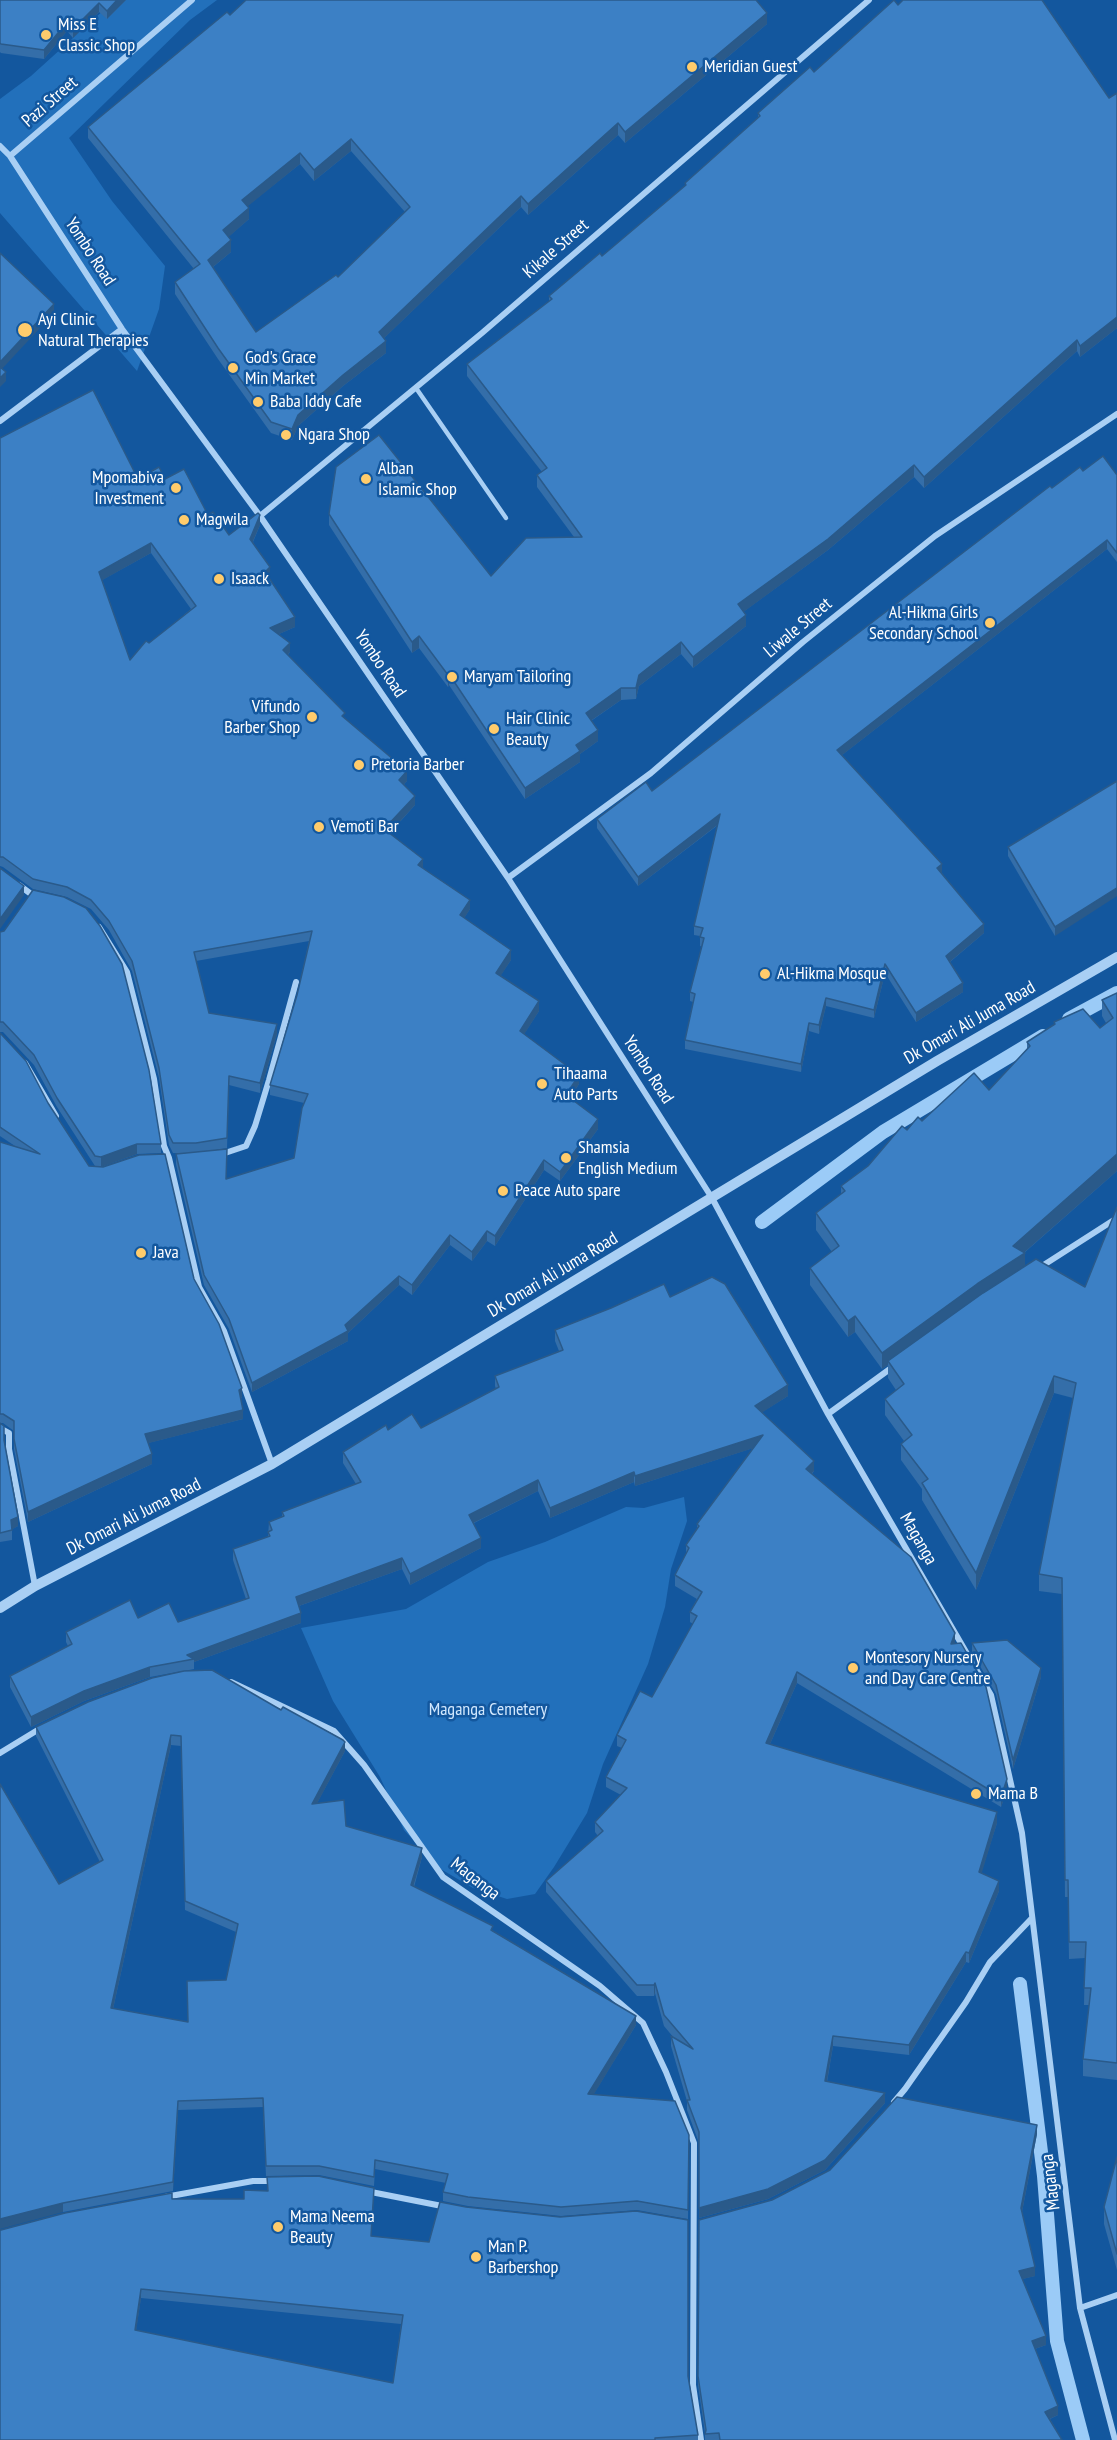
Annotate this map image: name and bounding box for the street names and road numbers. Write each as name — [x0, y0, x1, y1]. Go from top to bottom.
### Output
street label: Pazi Street — [18, 72, 82, 132]
street label: Yombo Road — [60, 214, 120, 290]
street label: Kikale Street — [519, 215, 593, 283]
street label: Liwale Street — [760, 593, 836, 663]
street label: Yombo Road — [350, 626, 410, 702]
street label: Dk Omari Ali Juma Road — [901, 977, 1039, 1069]
street label: Yombo Road — [618, 1032, 678, 1108]
street label: Dk Omari Ali Juma Road — [484, 1228, 622, 1322]
street label: Dk Omari Ali Juma Road — [63, 1474, 205, 1560]
street label: Maganga — [895, 1509, 941, 1569]
street label: Maganga — [446, 1853, 504, 1905]
street label: Maganga — [1037, 2153, 1065, 2211]

